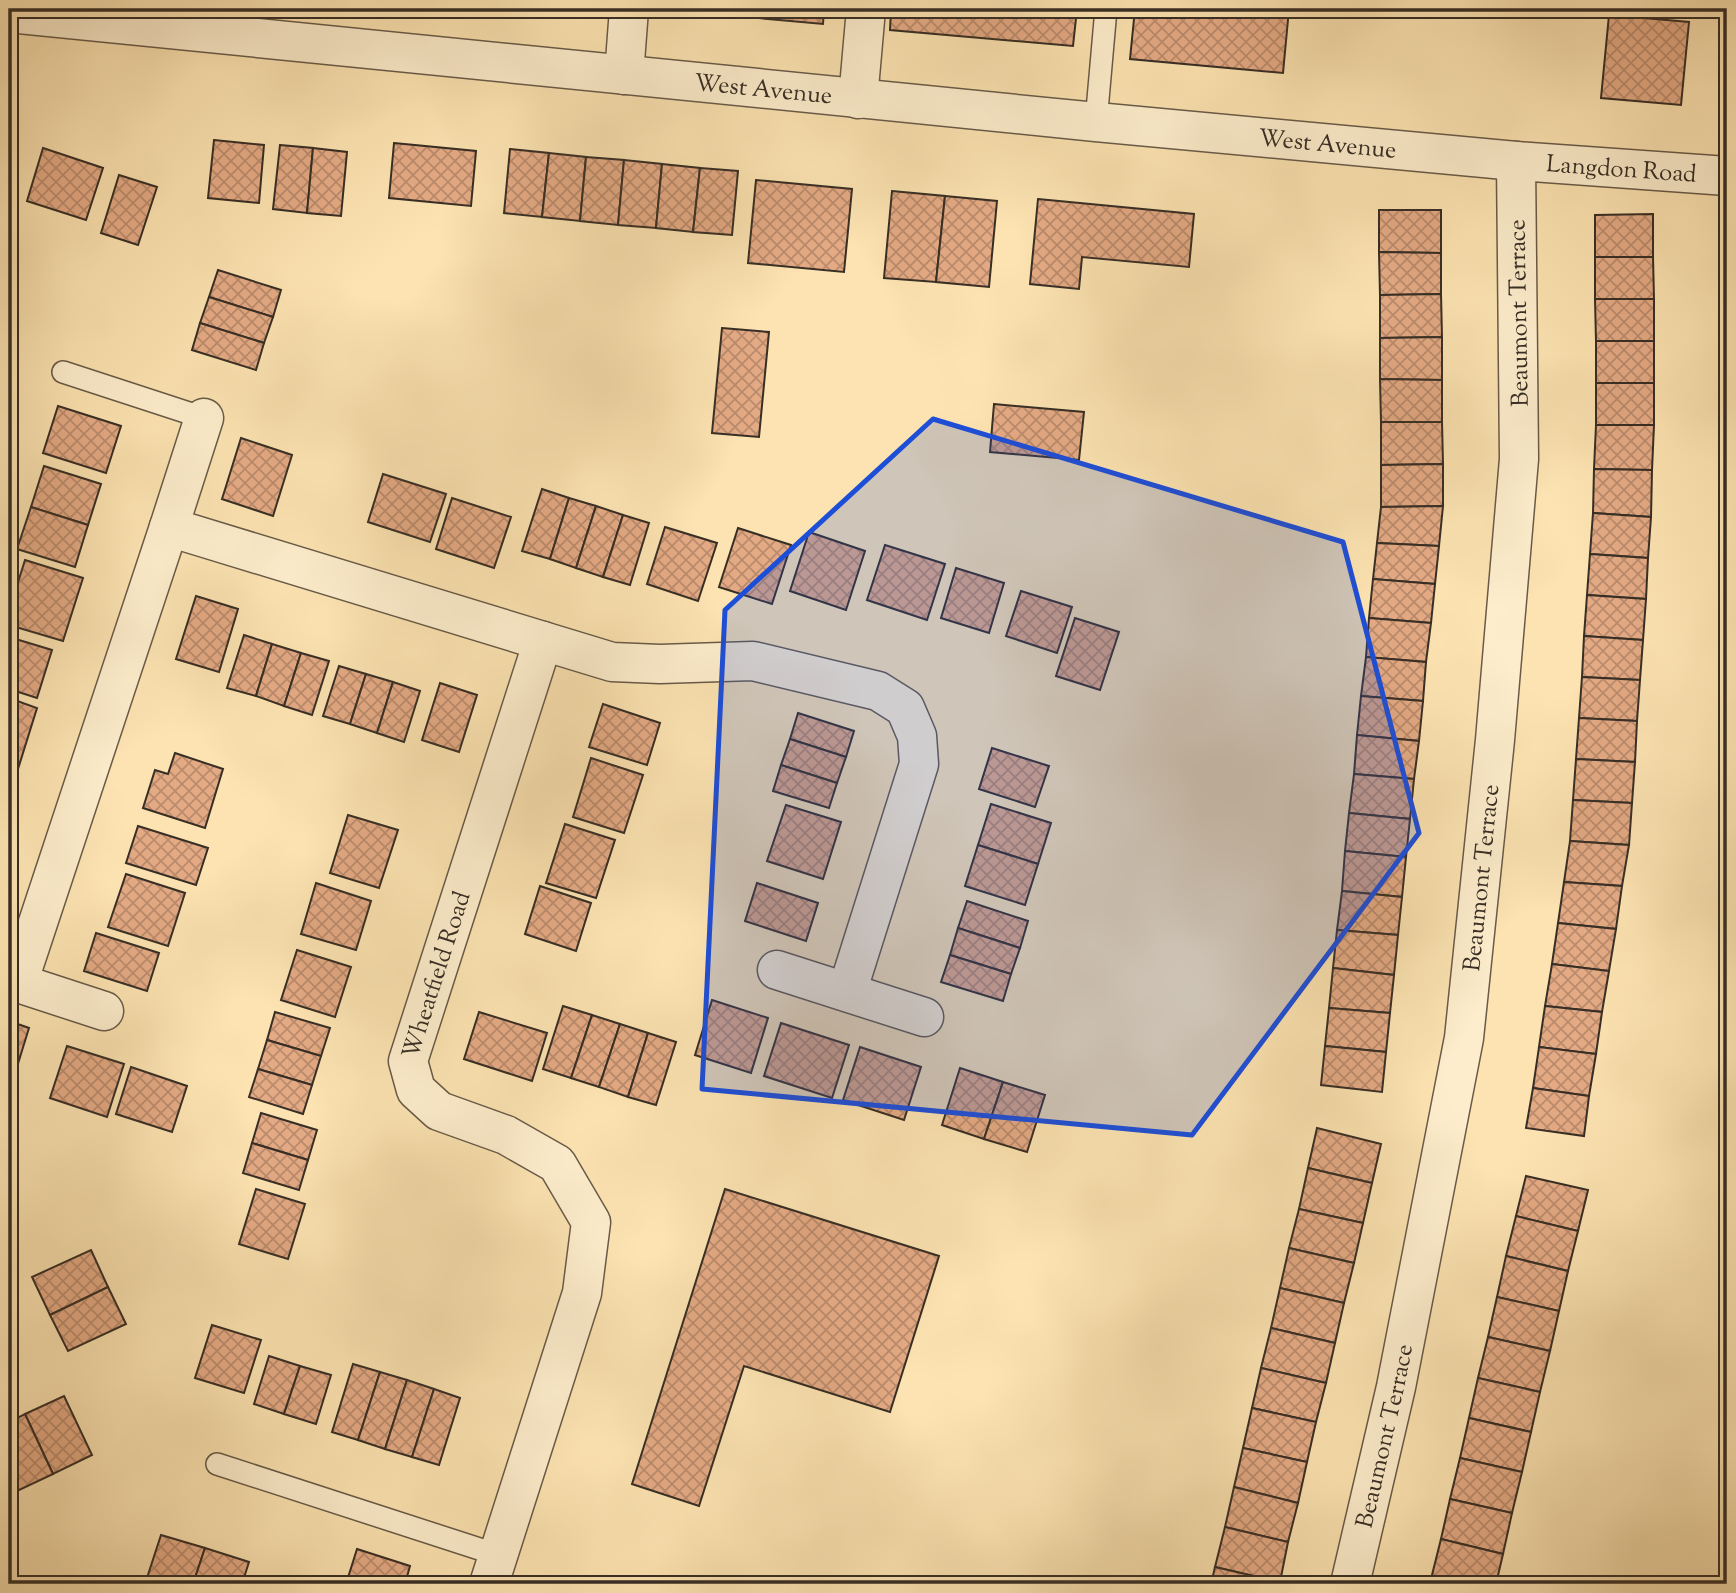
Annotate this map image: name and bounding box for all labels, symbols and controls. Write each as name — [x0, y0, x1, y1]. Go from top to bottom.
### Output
street label: West Avenue — [692, 67, 834, 114]
street label: West Avenue — [1257, 122, 1398, 169]
street label: Langdon Road — [1545, 148, 1698, 193]
street label: Beaumont Terrace — [1501, 219, 1539, 407]
street label: Beaumont Terrace — [1456, 783, 1509, 973]
street label: Wheatfield Road — [395, 887, 481, 1063]
street label: Beaumont Terrace — [1349, 1341, 1423, 1532]

